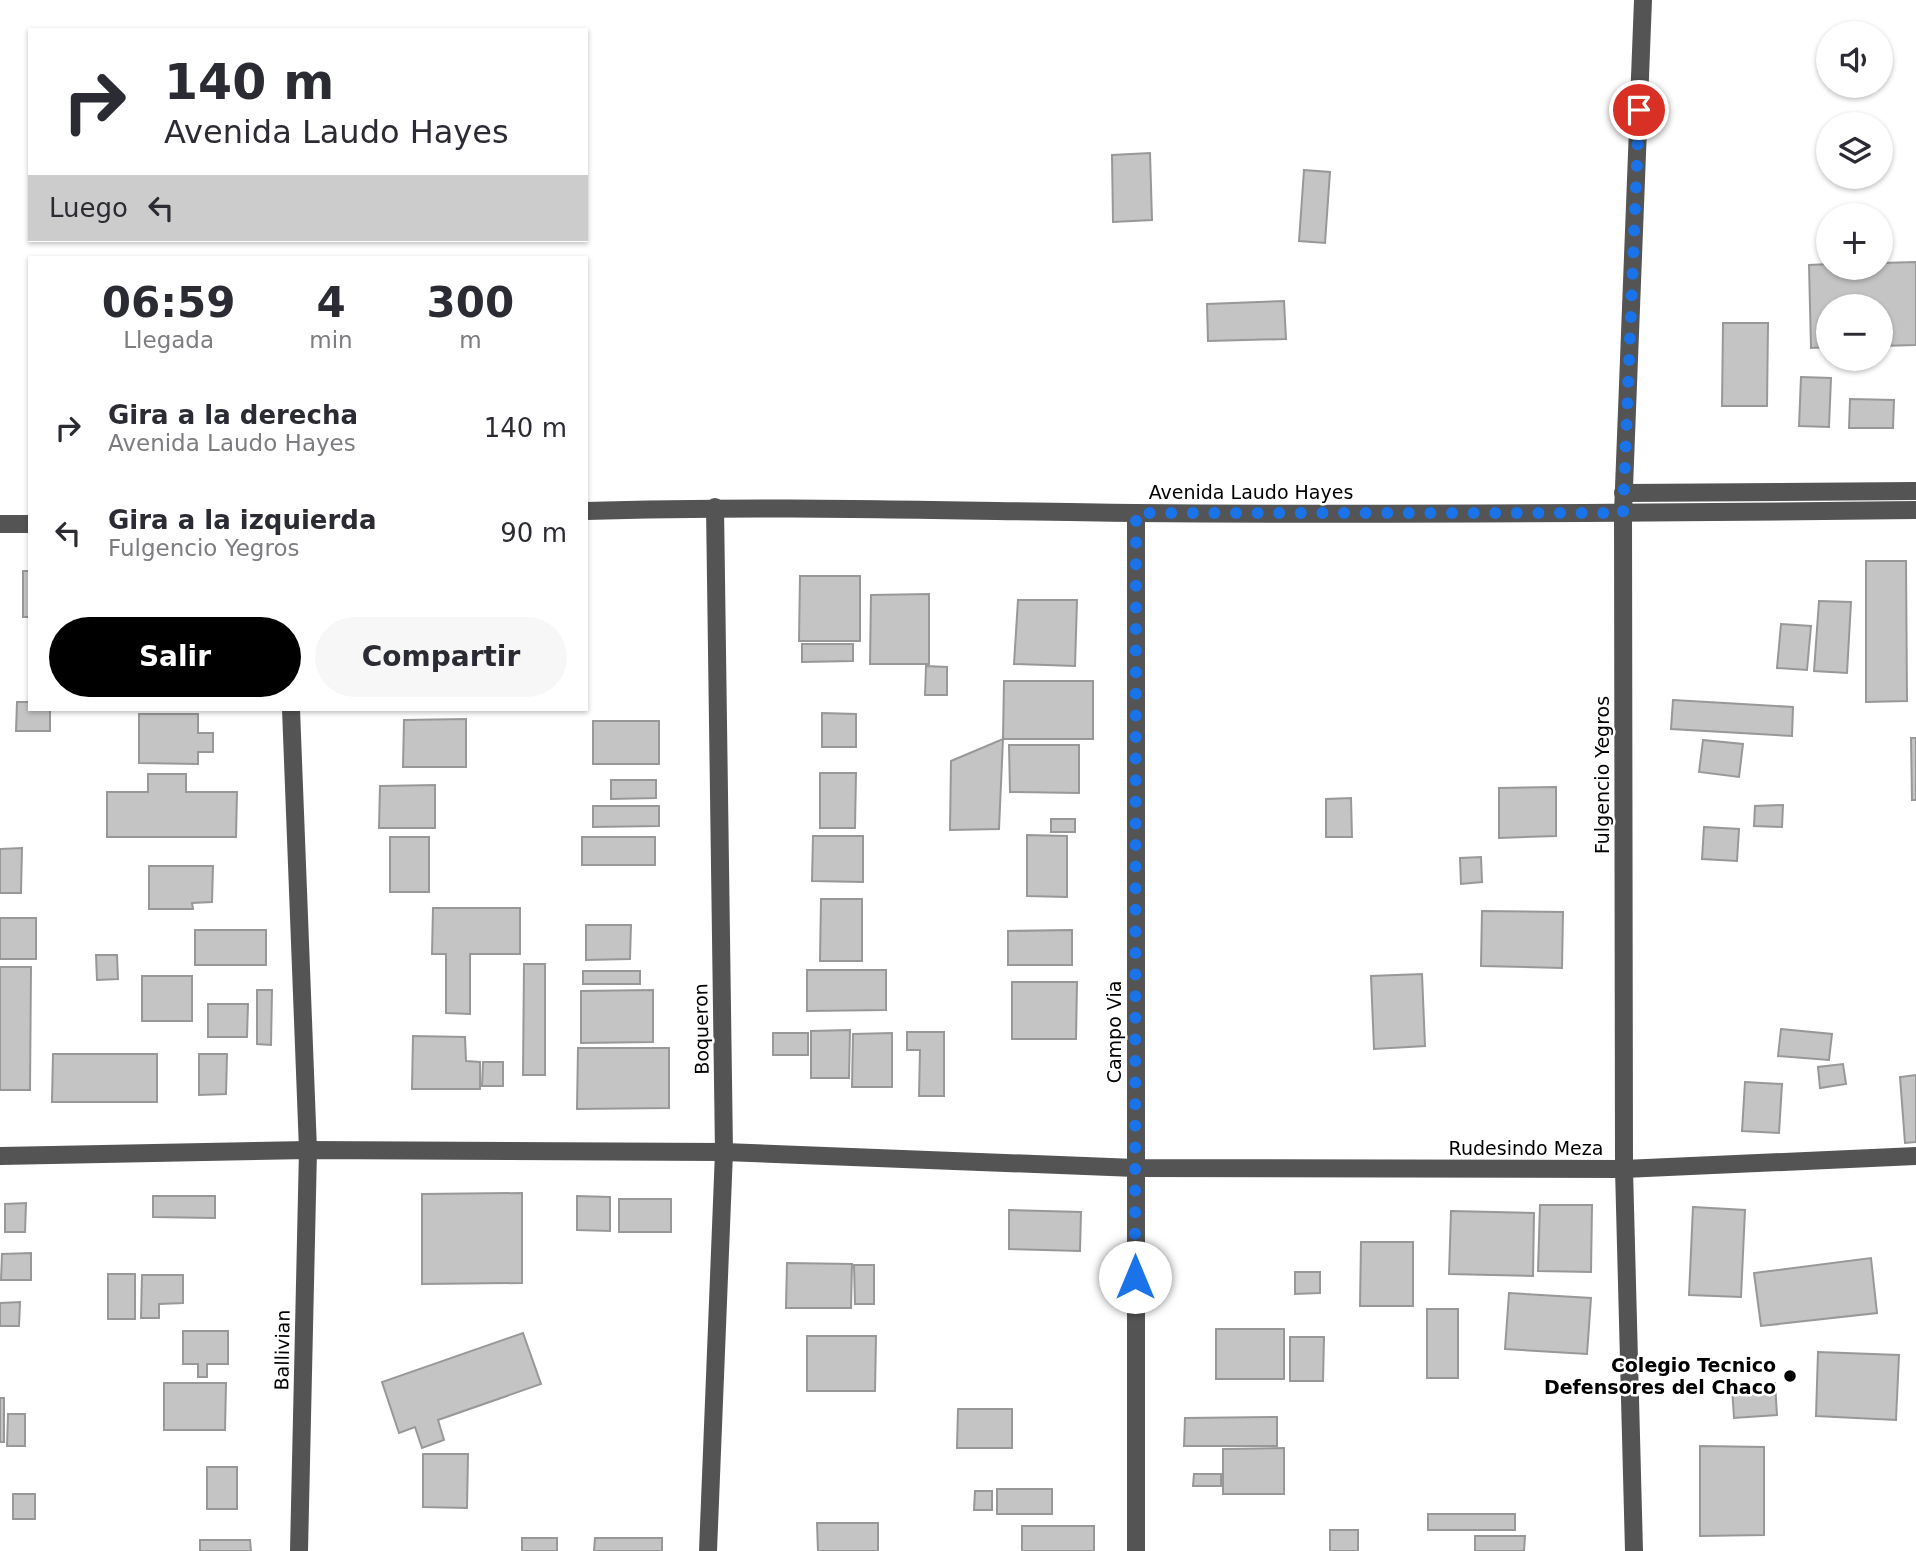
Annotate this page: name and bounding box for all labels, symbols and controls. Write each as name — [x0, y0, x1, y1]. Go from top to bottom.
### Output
map controls — [1816, 21, 1893, 371]
button: sound — [1816, 21, 1893, 98]
text: 140 m — [164, 54, 334, 111]
icon: right — [49, 56, 140, 147]
pin — [1609, 80, 1669, 140]
icon: arrive — [1620, 91, 1658, 129]
button: layers — [1816, 112, 1893, 189]
text: Avenida Laudo Hayes — [164, 113, 509, 151]
icon: left — [142, 189, 180, 227]
text: Luego — [49, 193, 128, 223]
button: + — [1816, 203, 1893, 280]
text: 06:59 — [102, 278, 236, 327]
text: 4 — [316, 278, 346, 327]
text: 300 — [427, 278, 514, 327]
button: − — [1816, 294, 1893, 371]
text: Llegada — [123, 327, 214, 353]
text: min — [309, 327, 353, 353]
text: m — [459, 327, 482, 353]
text: Gira a la derecha — [108, 400, 358, 430]
icon: right — [49, 409, 87, 447]
text: 140 m — [484, 413, 567, 443]
text: Avenida Laudo Hayes — [108, 430, 356, 456]
street label: Avenida Laudo Hayes — [1149, 481, 1353, 503]
text: Gira a la izquierda — [108, 505, 376, 535]
icon: left — [49, 514, 87, 552]
text: 90 m — [500, 518, 567, 548]
text: Fulgencio Yegros — [108, 535, 299, 561]
button: Salir — [49, 617, 301, 697]
button: Compartir — [315, 617, 567, 697]
street label: Fulgencio Yegros — [1591, 696, 1613, 854]
street label: Campo Via — [1103, 981, 1125, 1083]
street label: Boqueron — [689, 983, 713, 1075]
street label: Rudesindo Meza — [1449, 1137, 1603, 1159]
position arrow — [1098, 1240, 1172, 1314]
street label: Ballivian — [270, 1309, 294, 1391]
place label: Colegio Tecnico Defensores del Chaco — [1544, 1354, 1776, 1398]
marker: Colegio Tecnico Defensores del Chaco — [1782, 1368, 1798, 1384]

